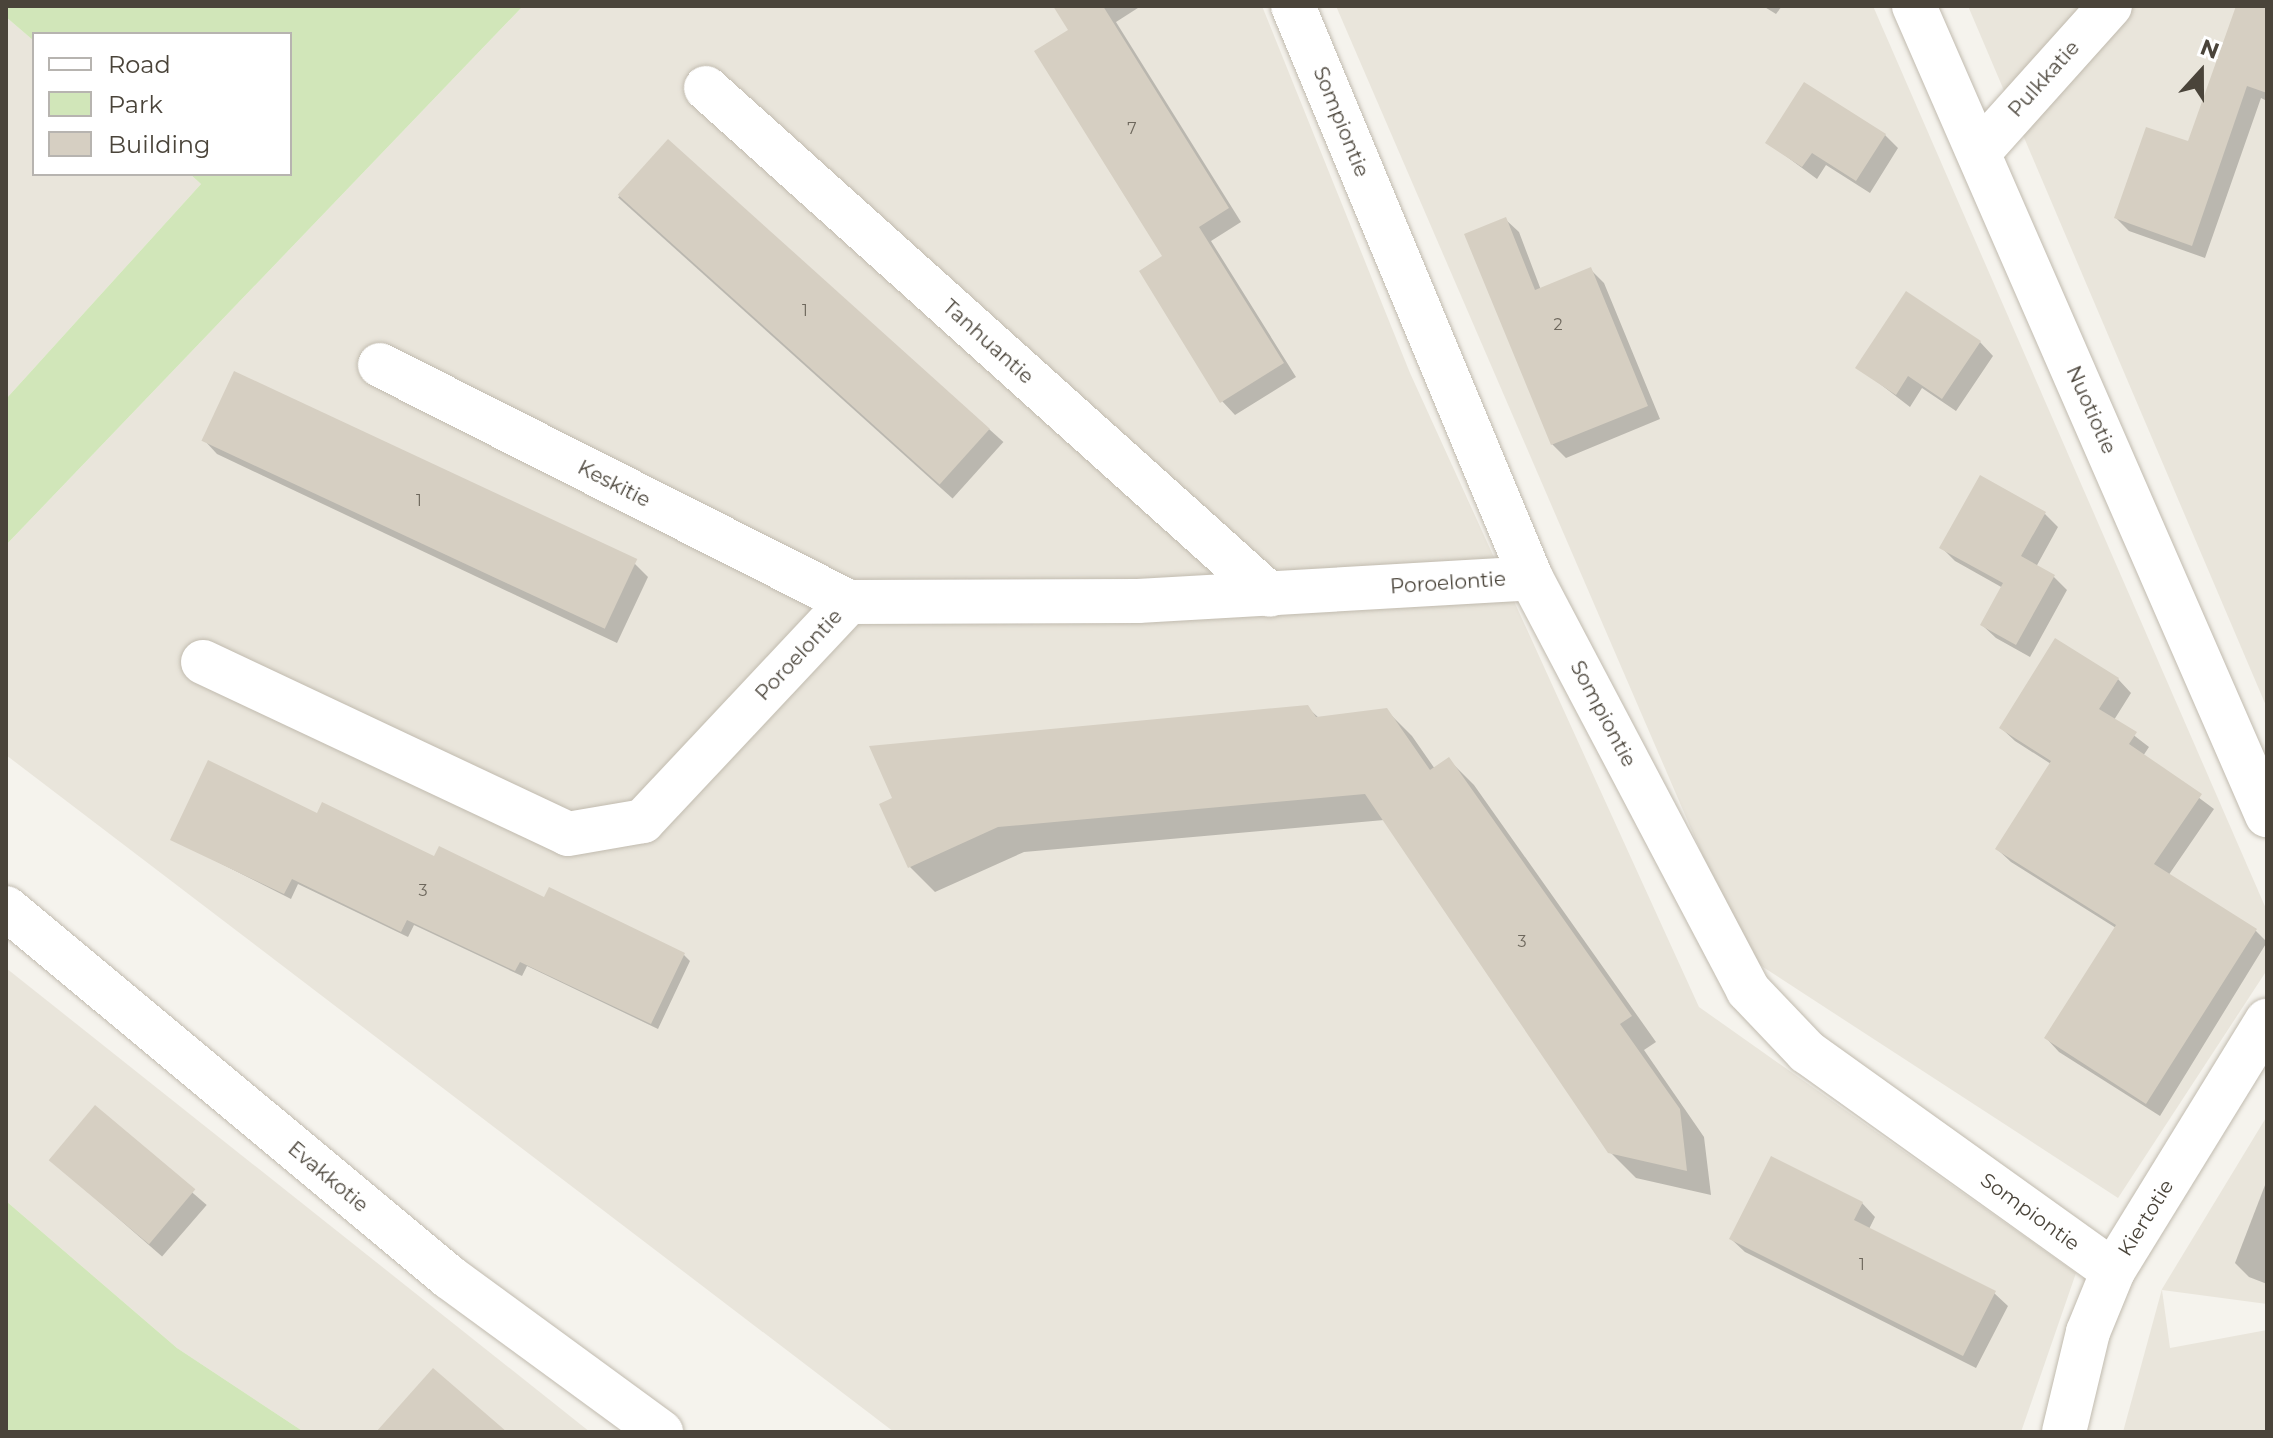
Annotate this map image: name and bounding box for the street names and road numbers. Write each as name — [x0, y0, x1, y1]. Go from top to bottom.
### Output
street label: Pulkkatie — [2004, 36, 2084, 122]
street label: Sompiontie — [1308, 63, 1374, 181]
street label: Tanhuantie — [938, 295, 1038, 389]
street label: Nuotiotie — [2061, 362, 2121, 458]
street label: Keskitie — [574, 456, 654, 512]
street label: Poroelontie — [1389, 567, 1507, 599]
street label: Poroelontie — [751, 604, 847, 706]
street label: Sompiontie — [1565, 657, 1641, 771]
street label: Evakkotie — [283, 1137, 373, 1217]
street label: Sompiontie — [1976, 1168, 2084, 1256]
street label: Kiertotie — [2113, 1175, 2179, 1261]

